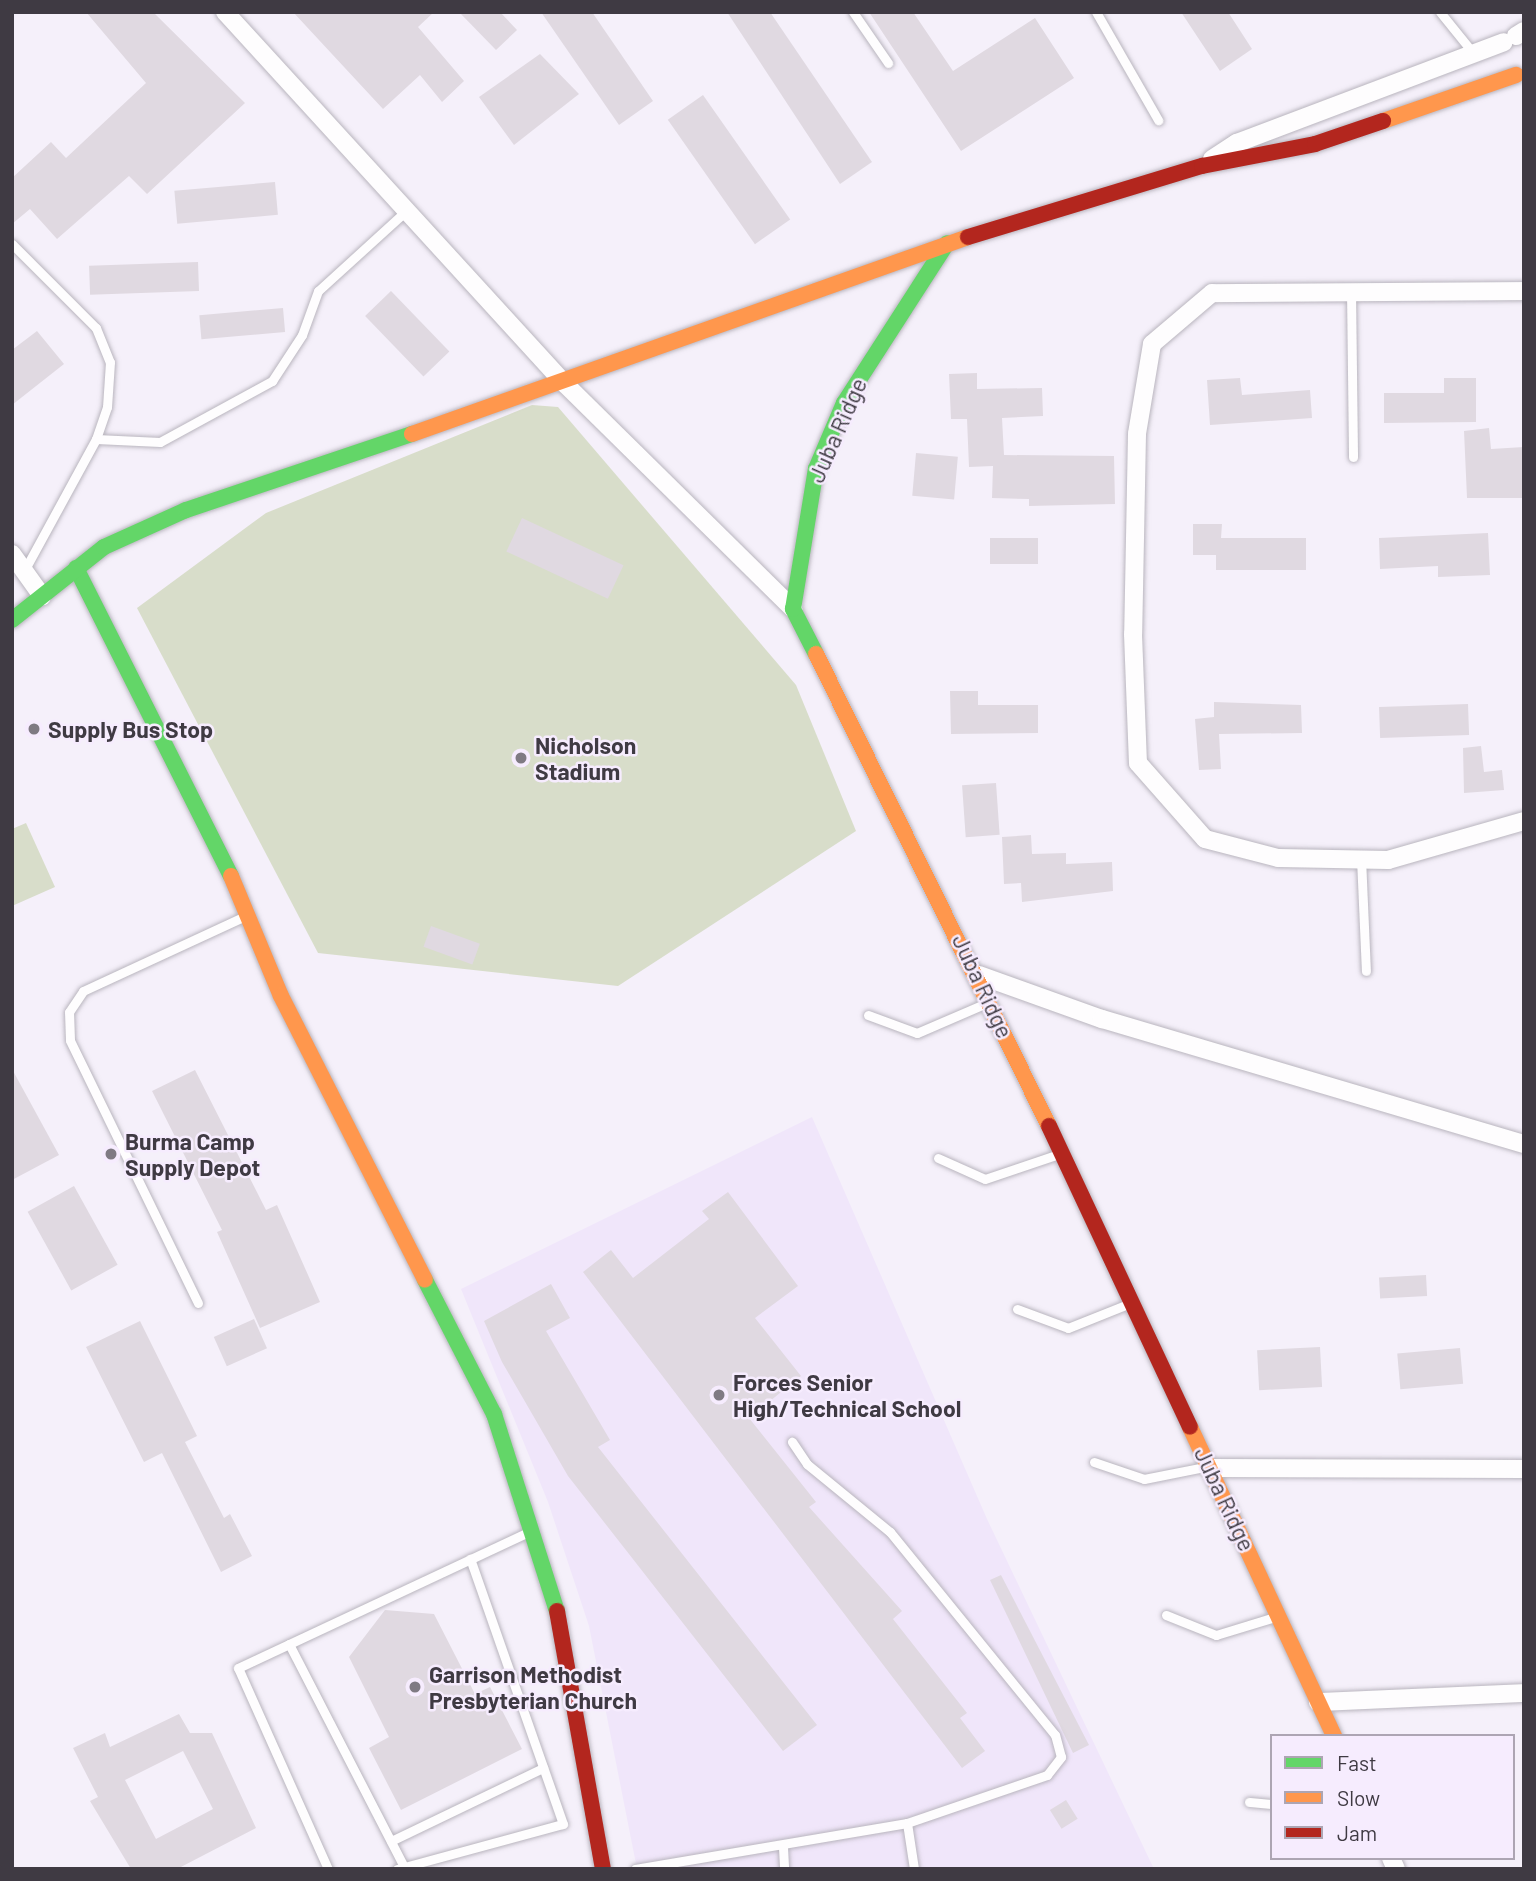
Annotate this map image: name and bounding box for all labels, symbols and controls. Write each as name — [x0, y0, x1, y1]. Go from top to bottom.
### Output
street label: Juba Ridge — [802, 373, 872, 487]
place label: Supply Bus Stop — [48, 715, 213, 743]
marker: Supply Bus Stop — [26, 721, 42, 737]
place label: Nicholson Stadium — [535, 731, 636, 785]
marker: Nicholson Stadium — [513, 750, 529, 766]
street label: Juba Ridge — [947, 930, 1019, 1042]
place label: Burma Camp Supply Depot — [125, 1127, 260, 1181]
marker: Burma Camp Supply Depot — [103, 1146, 119, 1162]
place label: Forces Senior High/Technical School — [733, 1368, 961, 1422]
marker: Forces Senior High/Technical School — [711, 1387, 727, 1403]
street label: Juba Ridge — [1189, 1443, 1261, 1555]
place label: Garrison Methodist Presbyterian Church — [429, 1660, 637, 1714]
marker: Garrison Methodist Presbyterian Church — [407, 1679, 423, 1695]
legend — [1270, 1734, 1515, 1860]
text: Fast — [1337, 1750, 1377, 1775]
text: Slow — [1337, 1785, 1380, 1810]
text: Jam — [1337, 1820, 1377, 1845]

